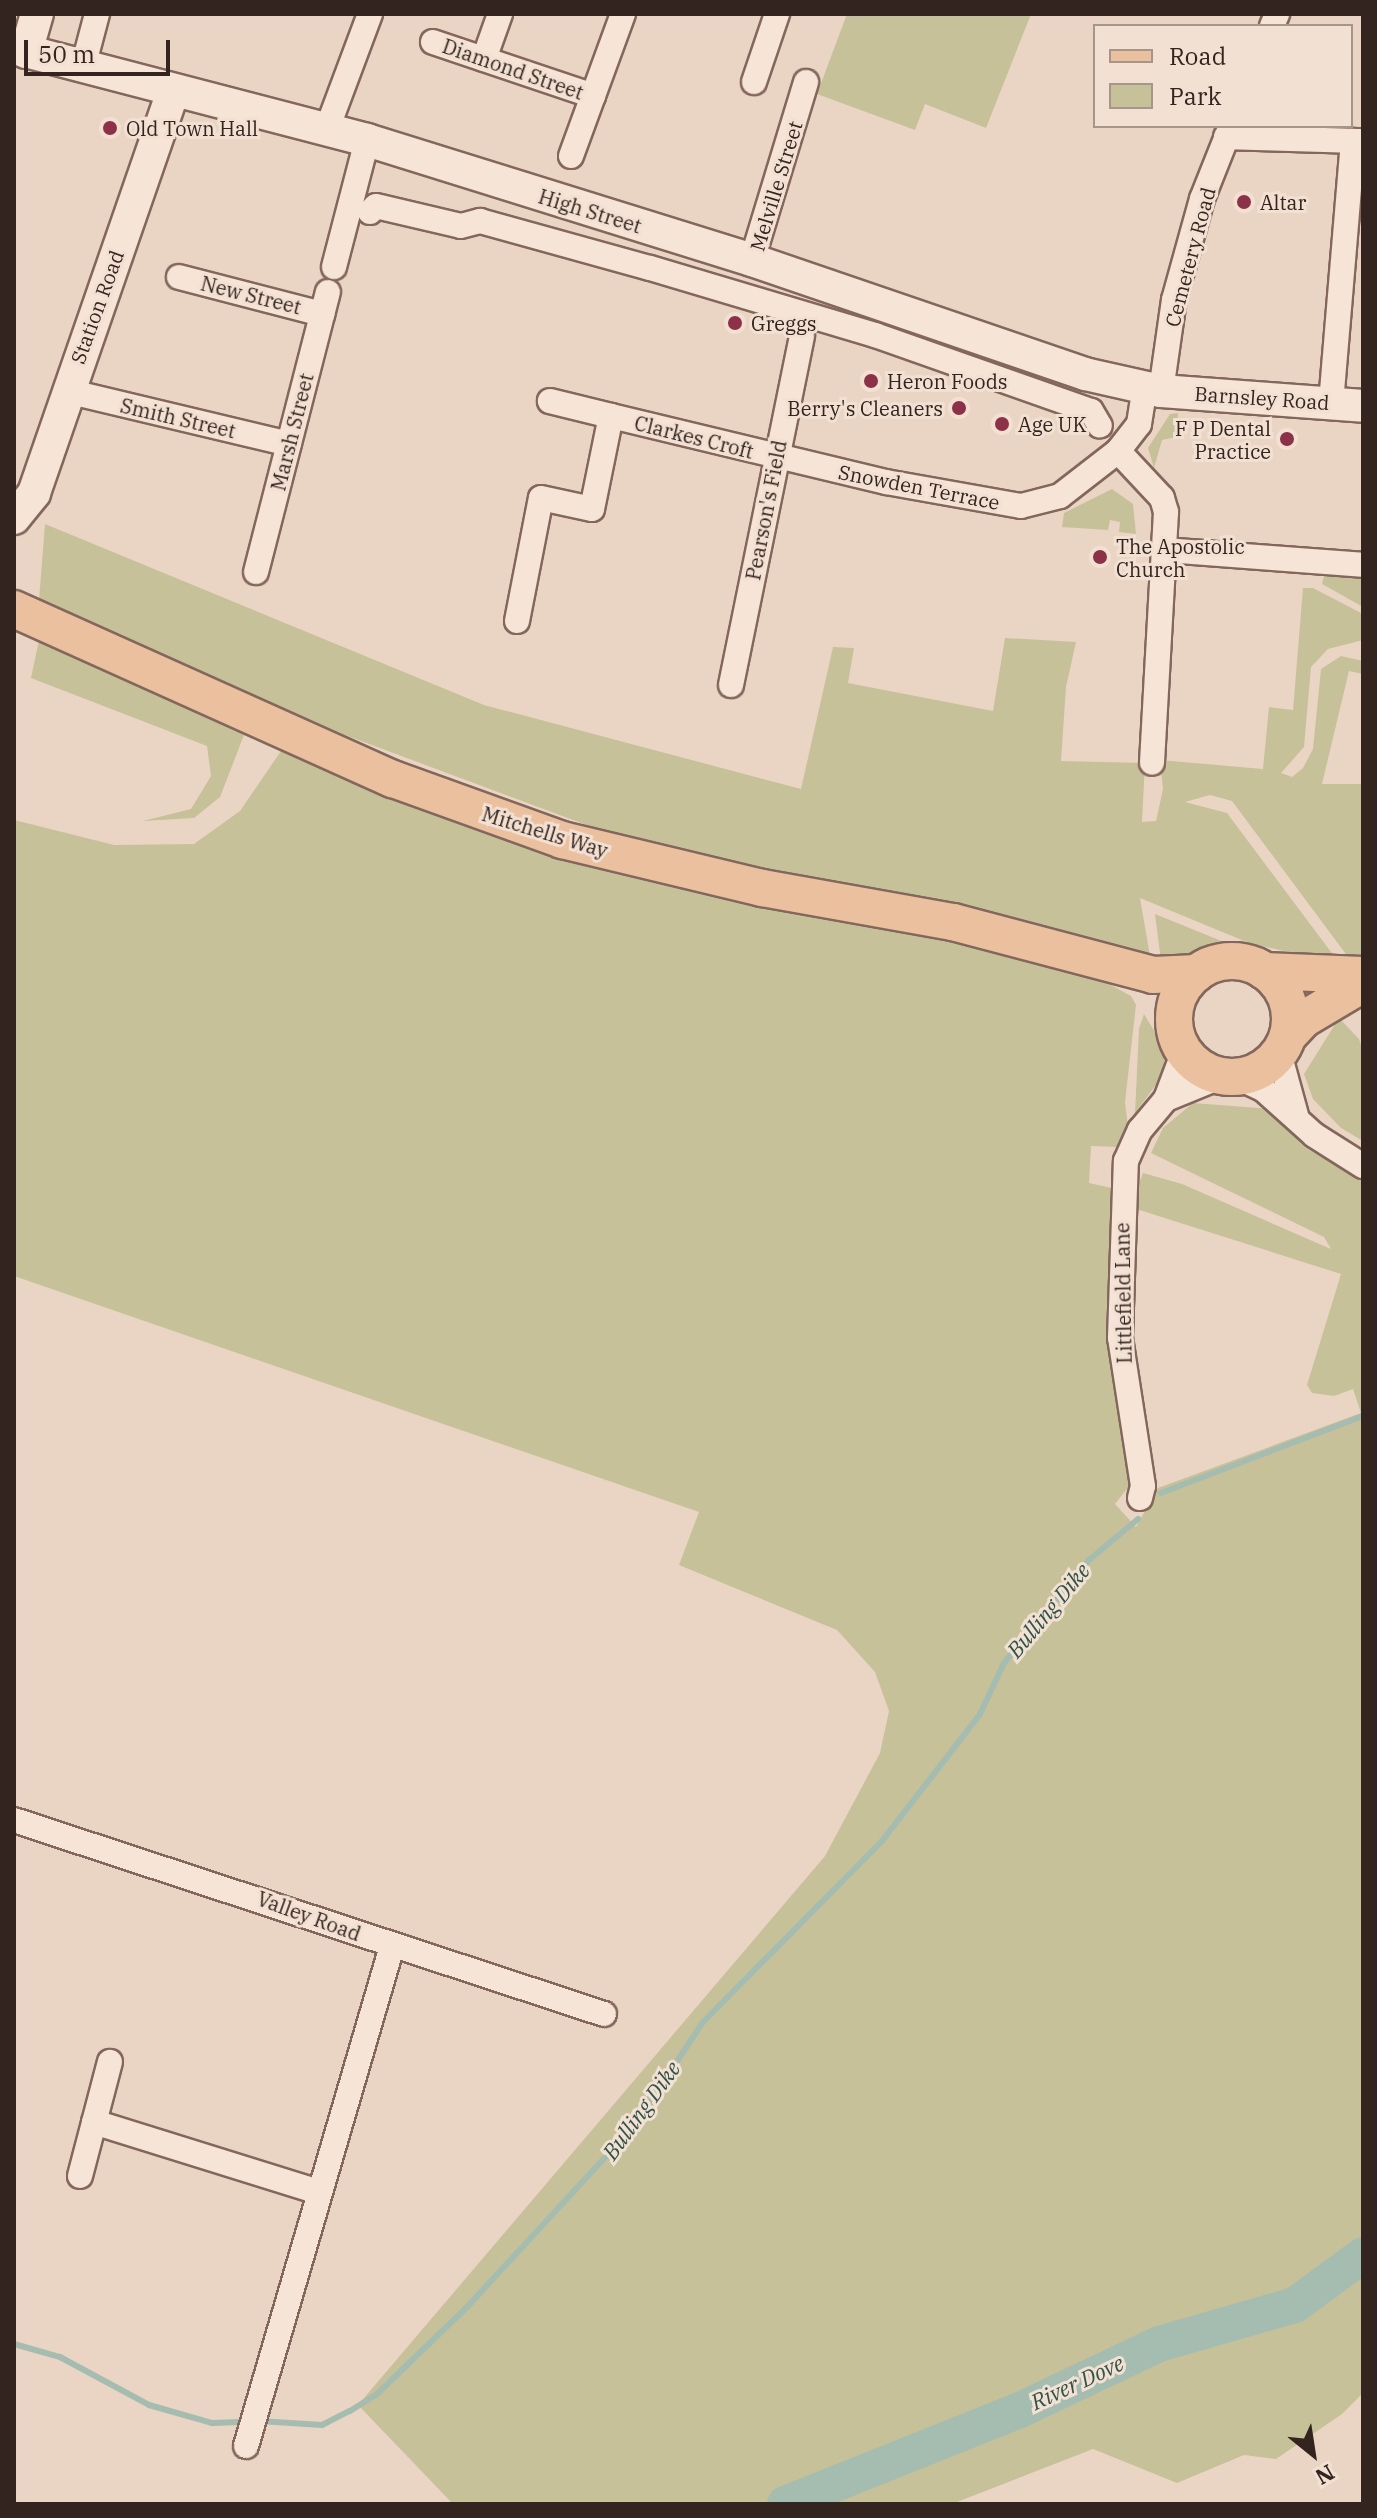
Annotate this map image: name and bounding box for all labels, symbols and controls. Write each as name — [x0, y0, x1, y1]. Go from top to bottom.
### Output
scale bar — [28, 24, 174, 74]
legend — [1093, 24, 1353, 128]
street label: Diamond Street — [439, 34, 587, 104]
text: 50 m — [38, 38, 95, 70]
text: Road — [1169, 40, 1226, 72]
text: Park — [1169, 80, 1221, 112]
place label: Old Town Hall — [126, 116, 258, 140]
street label: Melville Street — [745, 118, 807, 254]
marker: Old Town Hall — [101, 119, 119, 137]
street label: High Street — [536, 184, 644, 238]
street label: Cemetery Road — [1160, 185, 1220, 329]
place label: Altar — [1260, 190, 1306, 214]
marker: Altar — [1235, 193, 1253, 211]
street label: Station Road — [65, 247, 129, 367]
street label: New Street — [198, 271, 304, 319]
place label: Greggs — [751, 311, 817, 335]
marker: Greggs — [726, 314, 744, 332]
place label: Heron Foods — [887, 369, 1008, 393]
street label: Marsh Street — [266, 371, 318, 493]
marker: Heron Foods — [862, 372, 880, 390]
street label: Barnsley Road — [1194, 381, 1330, 415]
street label: Smith Street — [118, 393, 238, 443]
place label: Berry's Cleaners — [787, 396, 943, 420]
marker: Berry's Cleaners — [950, 399, 968, 417]
street label: Clarkes Croft — [632, 411, 756, 463]
place label: Age UK — [1018, 412, 1087, 436]
marker: Age UK — [993, 415, 1011, 433]
place label: F P Dental Practice — [1175, 416, 1271, 463]
marker: F P Dental Practice — [1278, 430, 1296, 448]
street label: Pearson's Field — [741, 438, 791, 582]
street label: Snowden Terrace — [836, 460, 1002, 514]
place label: The Apostolic Church — [1116, 534, 1245, 581]
marker: The Apostolic Church — [1091, 548, 1109, 566]
street label: Mitchells Way — [479, 801, 611, 863]
street label: Littlefield Lane — [1110, 1222, 1136, 1364]
water label: Bulling Dike — [1001, 1557, 1095, 1663]
street label: Valley Road — [254, 1886, 364, 1946]
water label: Bulling Dike — [597, 2056, 685, 2164]
water label: River Dove — [1026, 2349, 1128, 2415]
north arrow — [1273, 2414, 1353, 2494]
text: N — [1310, 2458, 1340, 2492]

